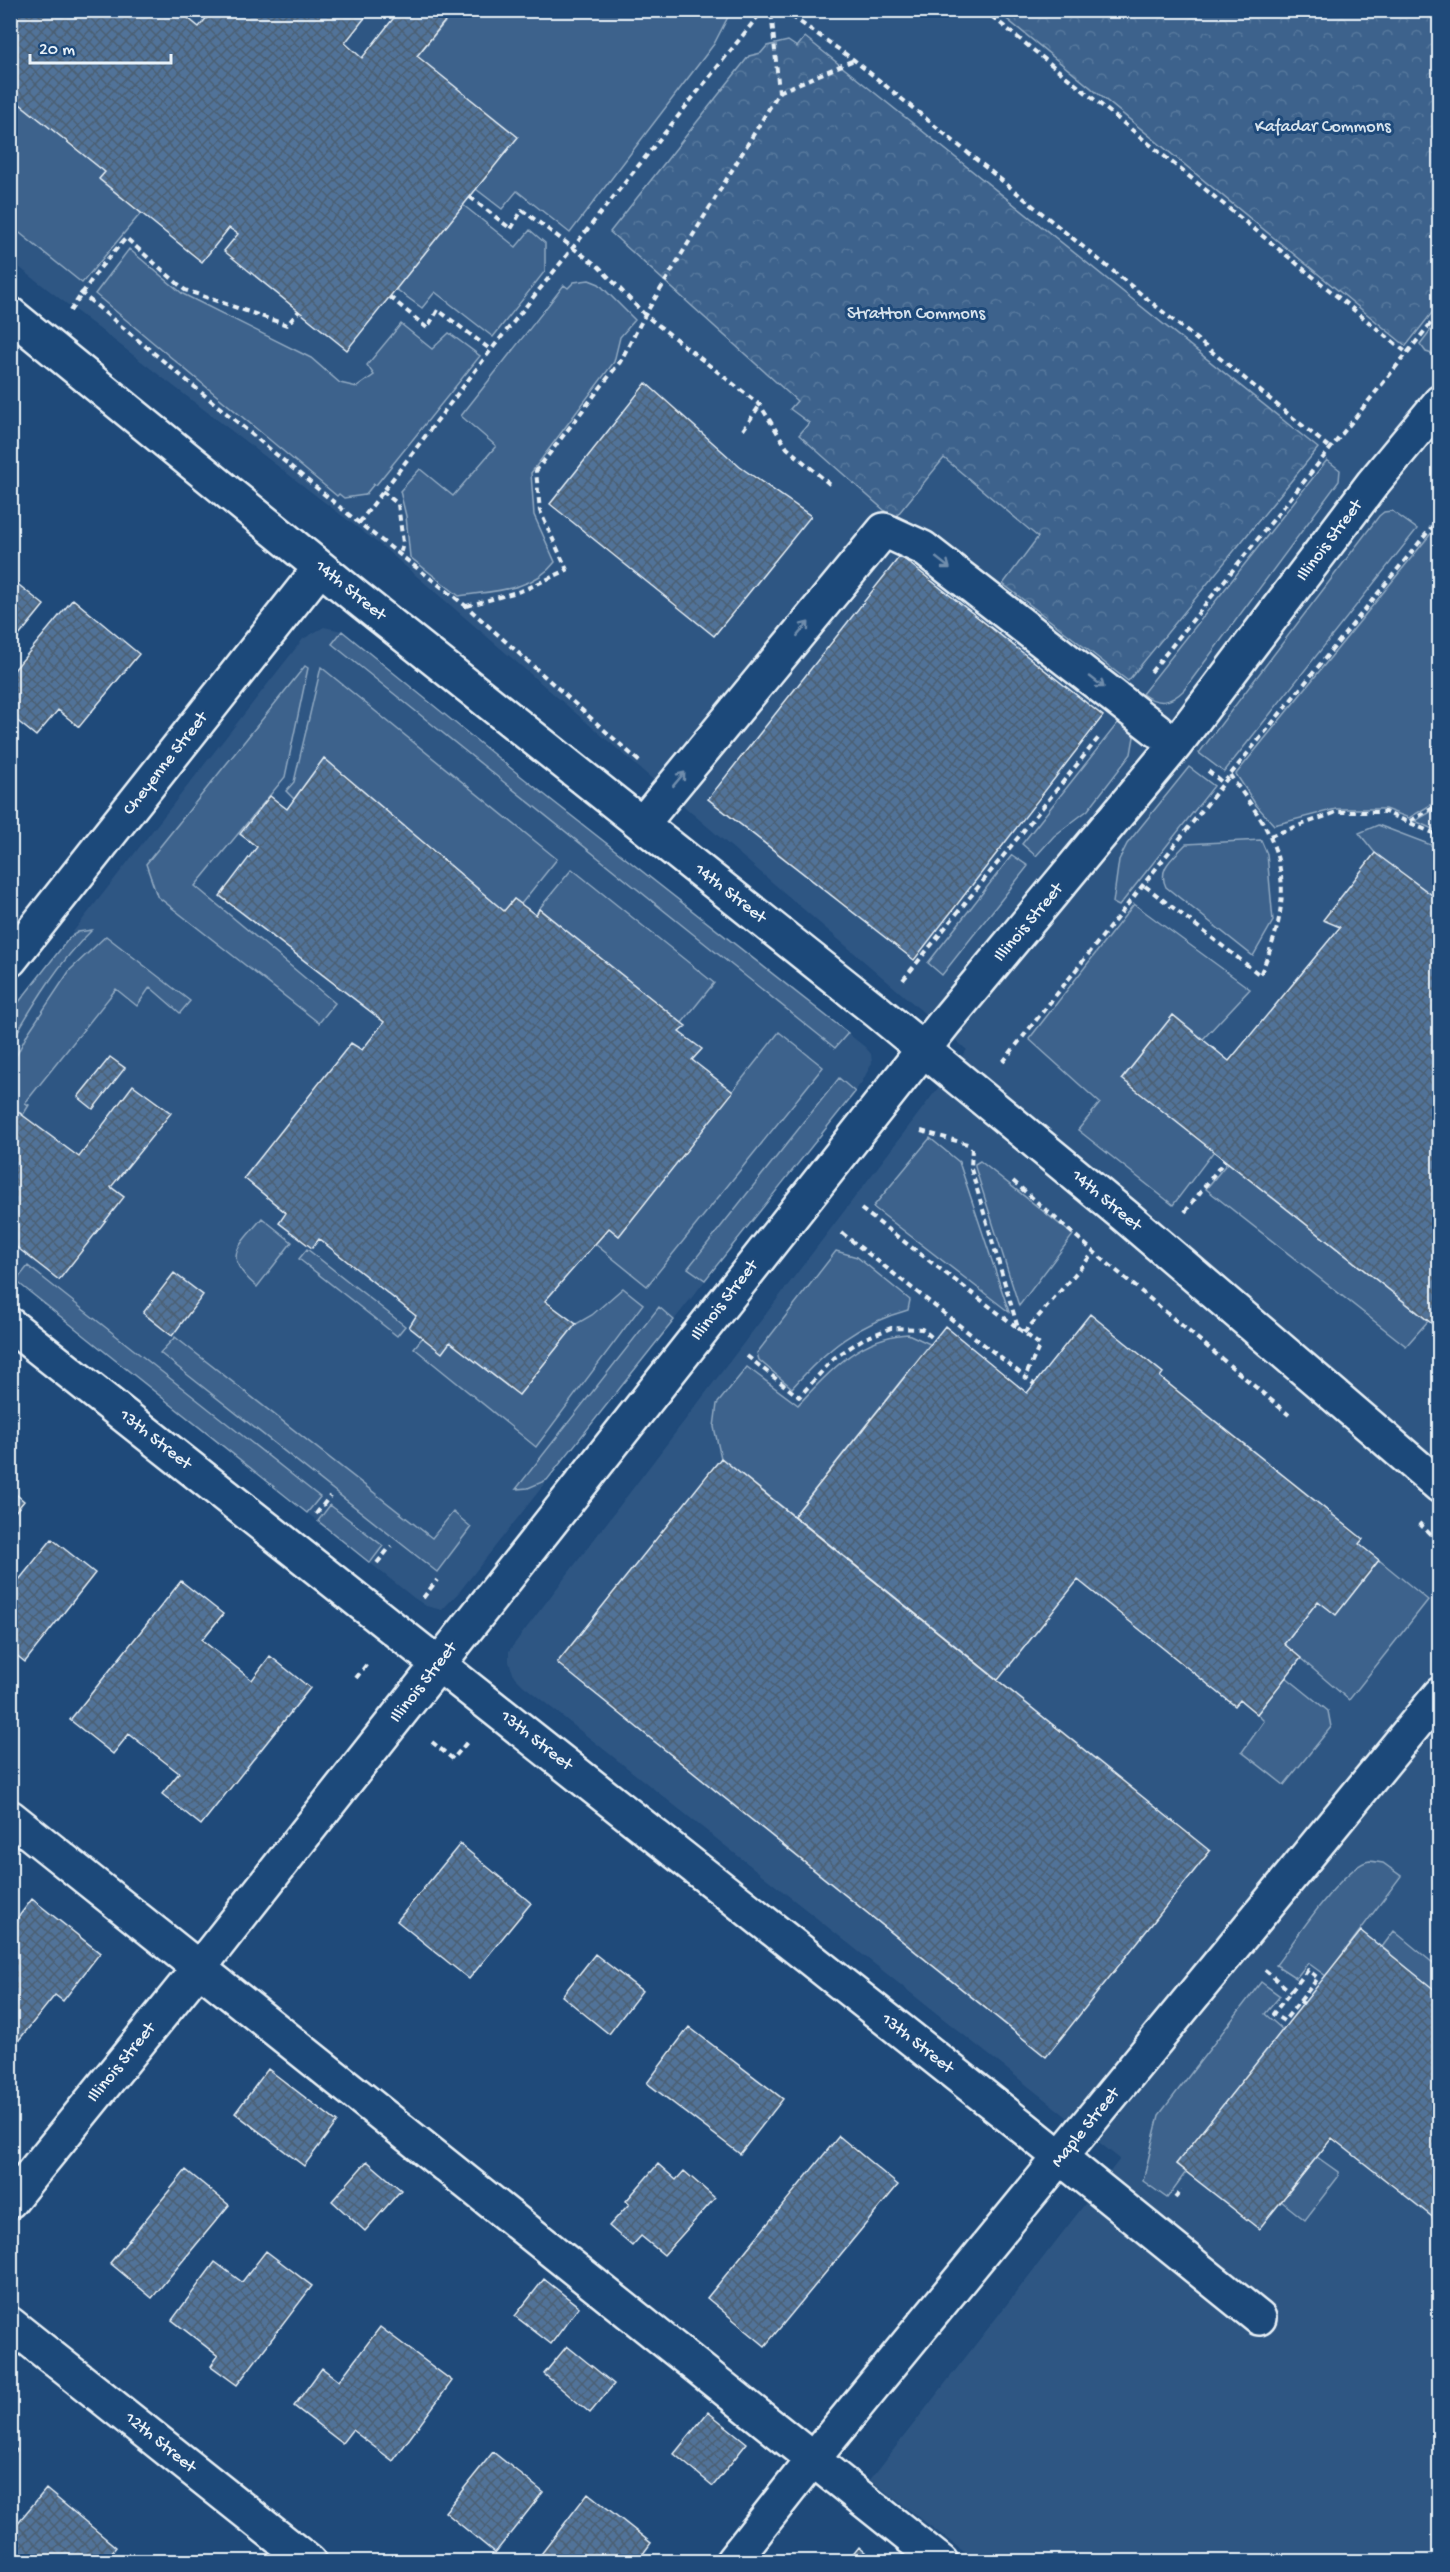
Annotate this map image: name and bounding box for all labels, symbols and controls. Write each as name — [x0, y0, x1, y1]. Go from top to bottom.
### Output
scale bar — [30, 27, 171, 65]
text: 20 m — [39, 40, 75, 61]
park label: Kafadar Commons — [1255, 117, 1392, 138]
park label: Stratton Commons — [847, 304, 986, 325]
street label: Illinois Street — [1292, 495, 1369, 586]
street label: 14th Street — [310, 555, 391, 627]
one-way arrow — [934, 557, 950, 570]
one-way arrow — [796, 621, 809, 637]
one-way arrow — [1089, 675, 1105, 688]
street label: Cheyenne Street — [119, 707, 214, 820]
one-way arrow — [672, 771, 685, 787]
street label: 14th Street — [689, 859, 771, 929]
street label: Illinois Street — [990, 878, 1069, 967]
street label: 14th Street — [1066, 1165, 1147, 1237]
street label: Illinois Street — [687, 1255, 764, 1346]
street label: 13th Street — [114, 1405, 197, 1476]
street label: Illinois Street — [386, 1637, 463, 1728]
street label: 13th Street — [495, 1706, 578, 1777]
street label: 13th Street — [876, 2009, 959, 2080]
street label: Illinois Street — [83, 2017, 162, 2107]
street label: Maple Street — [1047, 2082, 1126, 2172]
street label: 12th Street — [119, 2407, 201, 2479]

